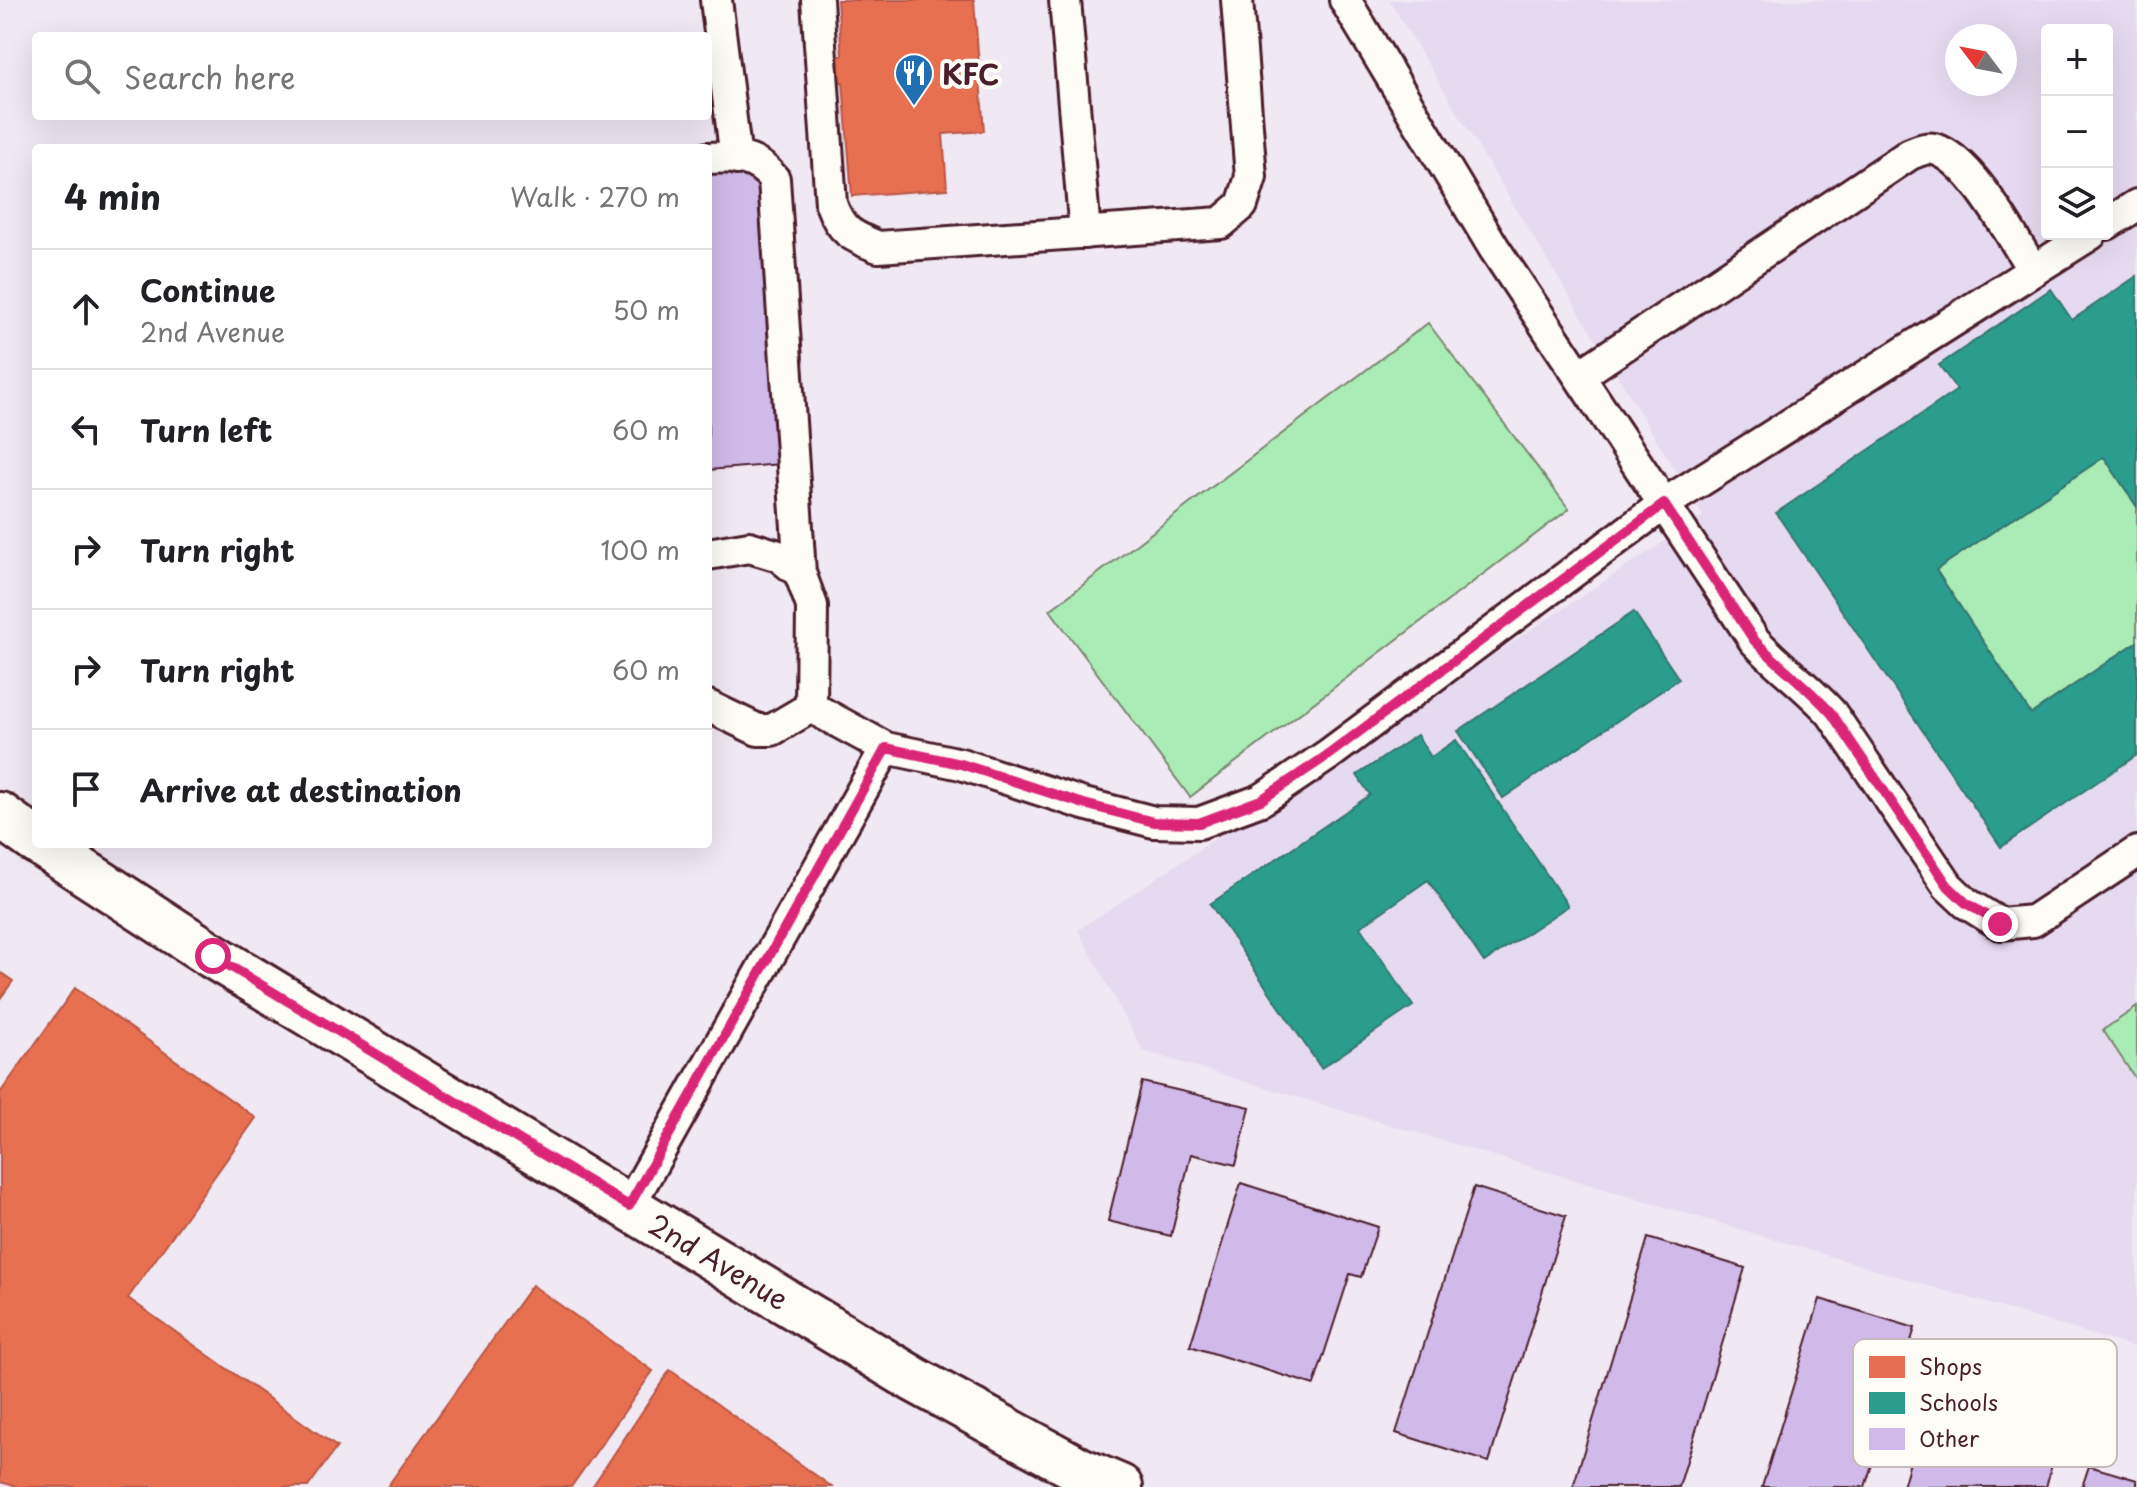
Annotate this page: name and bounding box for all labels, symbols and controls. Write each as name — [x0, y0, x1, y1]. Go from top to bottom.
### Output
north arrow — [1945, 24, 2017, 96]
map controls — [2041, 24, 2113, 240]
button: + — [2041, 24, 2113, 96]
search box — [32, 32, 712, 120]
restaurant icon: KFC — [893, 52, 935, 107]
place label: KFC — [942, 52, 999, 95]
icon: search — [60, 54, 104, 98]
text: Search here — [124, 54, 296, 99]
button: − — [2041, 96, 2113, 168]
button: layers — [2041, 168, 2113, 240]
text: 4 min — [64, 170, 161, 222]
text: Walk · 270 m — [510, 177, 680, 216]
text: Continue — [140, 267, 275, 312]
icon: ahead — [64, 287, 108, 331]
text: 50 m — [613, 290, 680, 329]
text: 2nd Avenue — [140, 312, 285, 351]
icon: left — [64, 407, 108, 451]
text: Turn left — [140, 407, 272, 452]
text: 60 m — [612, 410, 680, 449]
icon: right — [64, 527, 108, 571]
text: Turn right — [140, 527, 295, 572]
text: 100 m — [600, 530, 680, 569]
icon: right — [64, 647, 108, 691]
text: Turn right — [140, 647, 295, 692]
text: 60 m — [612, 650, 680, 689]
icon: arrive — [64, 767, 108, 811]
text: Arrive at destination — [140, 767, 462, 812]
route end — [1982, 906, 2018, 942]
route start — [195, 938, 231, 974]
street label: 2nd Avenue — [641, 1202, 797, 1320]
legend — [1853, 1339, 2117, 1467]
text: Shops — [1919, 1349, 1982, 1382]
text: Schools — [1919, 1385, 1998, 1418]
text: Other — [1919, 1421, 1980, 1454]

